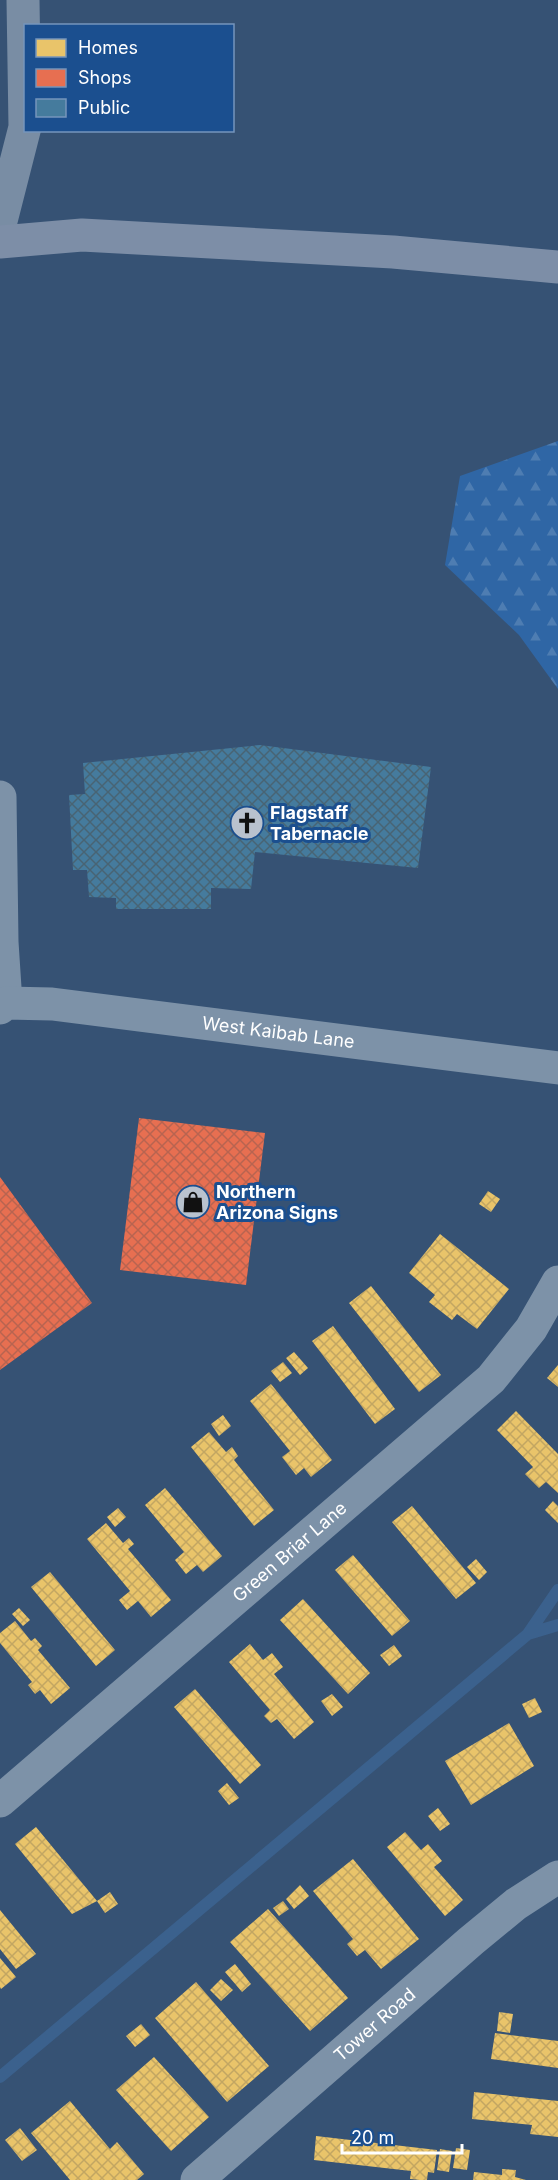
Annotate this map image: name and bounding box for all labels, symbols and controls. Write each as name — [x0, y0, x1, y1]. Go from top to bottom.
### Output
legend — [24, 24, 234, 132]
text: Homes — [78, 37, 138, 58]
text: Shops — [78, 67, 132, 88]
text: Public — [78, 97, 130, 118]
place label: Flagstaff Tabernacle — [270, 802, 369, 844]
church icon: Flagstaff Tabernacle — [229, 805, 265, 841]
street label: West Kaibab Lane — [201, 1012, 356, 1052]
place label: Northern Arizona Signs — [216, 1181, 338, 1223]
shop icon: Northern Arizona Signs — [175, 1184, 211, 1220]
street label: Green Briar Lane — [228, 1497, 351, 1606]
street label: Tower Road — [330, 1983, 419, 2066]
scale bar — [342, 2117, 462, 2155]
text: 20 m — [351, 2127, 394, 2148]

